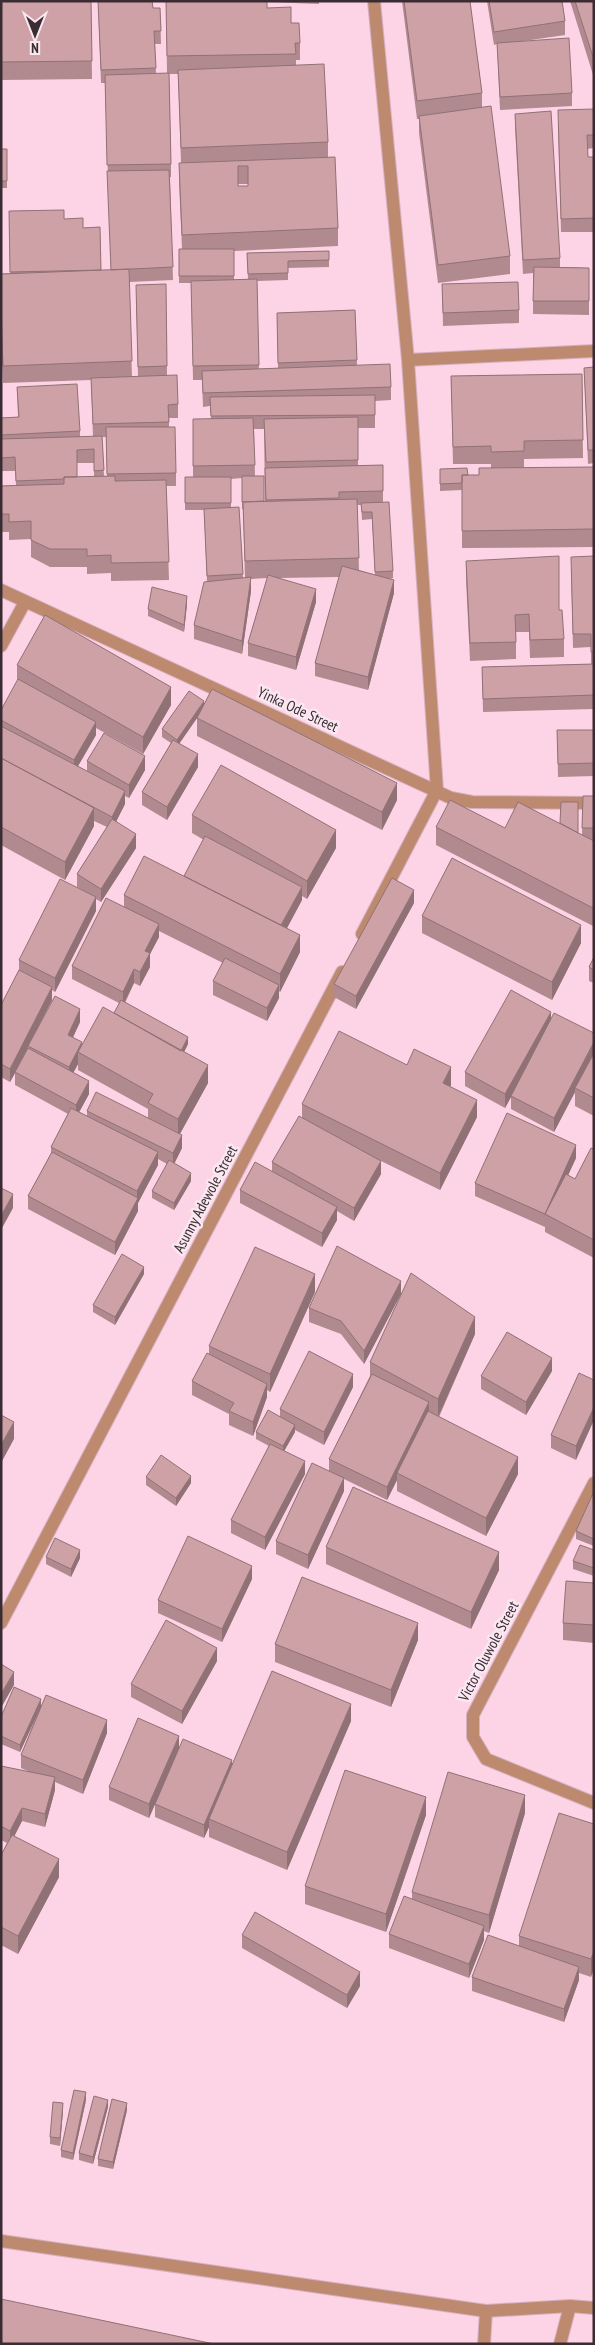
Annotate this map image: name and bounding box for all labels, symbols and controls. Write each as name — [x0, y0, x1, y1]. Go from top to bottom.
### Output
north arrow — [10, 10, 60, 60]
text: N — [31, 39, 39, 57]
street label: Yinka Ode Street — [255, 682, 341, 736]
street label: Asunny Adewole Street — [169, 1142, 241, 1256]
street label: Victor Oluwole Street — [453, 1598, 522, 1705]

